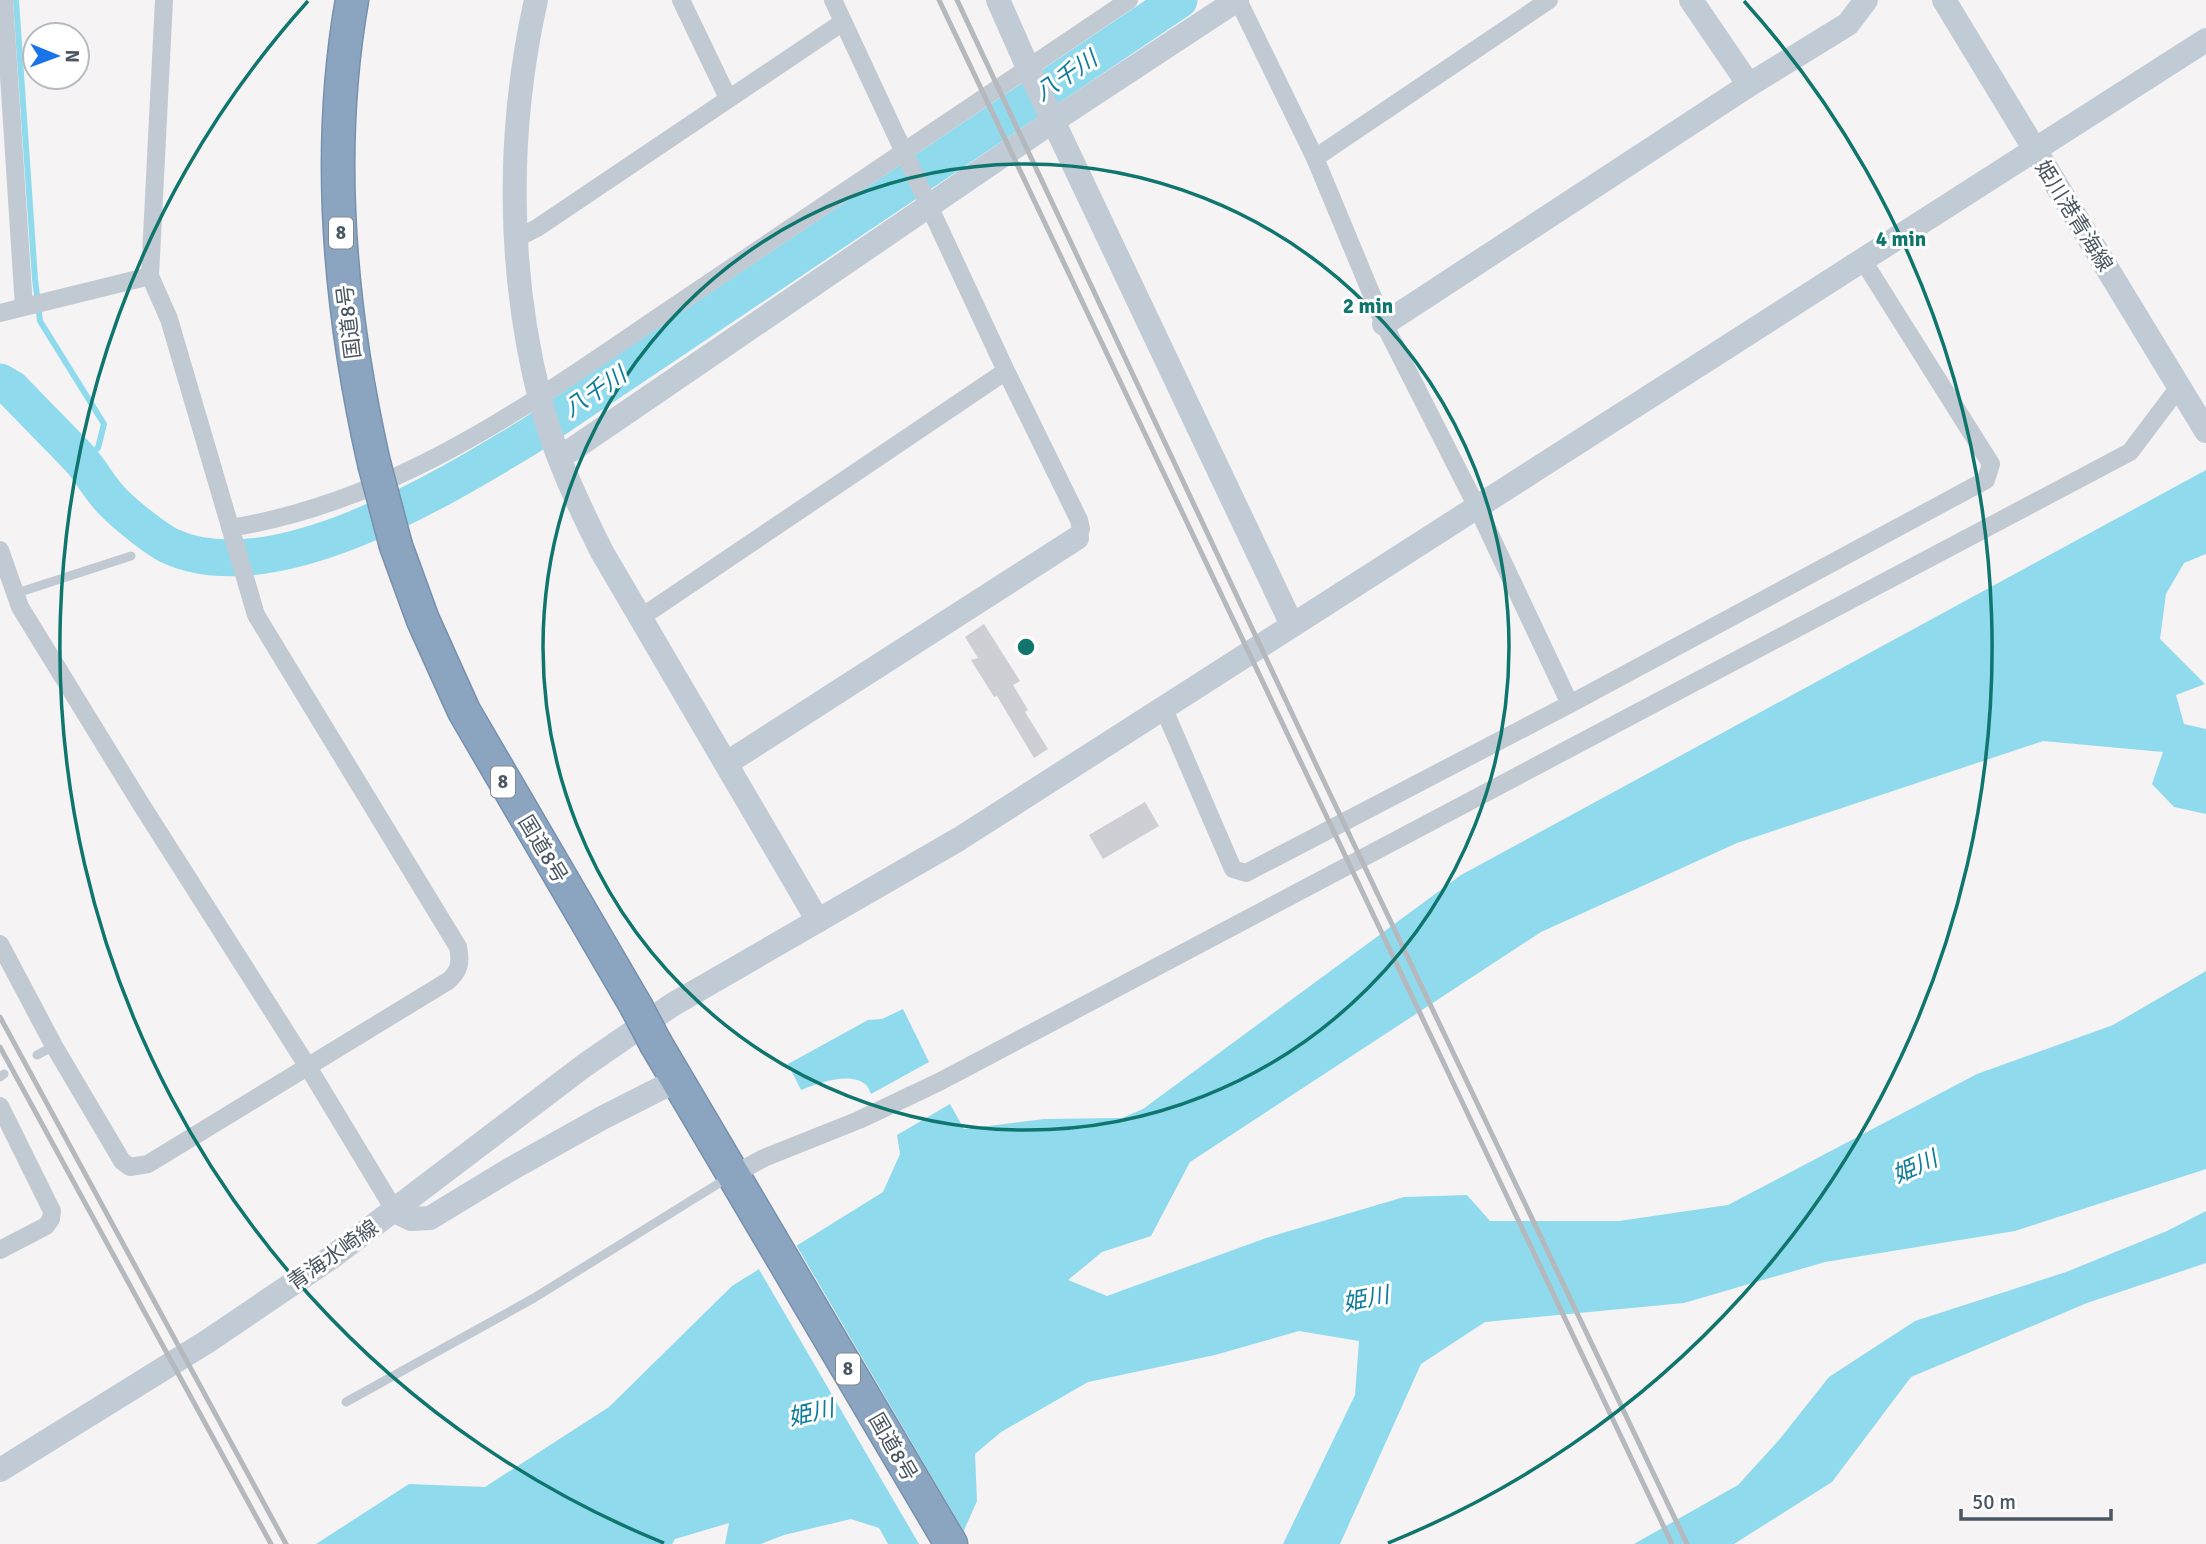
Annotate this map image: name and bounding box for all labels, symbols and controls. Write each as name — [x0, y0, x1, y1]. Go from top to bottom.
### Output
north arrow — [21, 21, 91, 91]
water label: 八千川 — [1029, 43, 1105, 107]
text: N — [60, 49, 84, 63]
street label: 姫川港青海線 — [2030, 156, 2118, 276]
road number: 8 — [329, 218, 353, 248]
text: 4 min — [1876, 226, 1926, 252]
street label: 国道8号 — [332, 284, 366, 360]
text: 2 min — [1343, 293, 1393, 319]
water label: 八千川 — [558, 359, 634, 423]
centre of rings — [1014, 635, 1038, 659]
road number: 8 — [491, 766, 515, 797]
street label: 国道8号 — [513, 810, 573, 888]
water label: 姫川 — [1888, 1143, 1945, 1190]
street label: 青海水崎線 — [283, 1214, 383, 1296]
water label: 姫川 — [1341, 1280, 1394, 1318]
road number: 8 — [836, 1354, 860, 1385]
water label: 姫川 — [785, 1393, 840, 1432]
street label: 国道8号 — [863, 1408, 923, 1486]
scale bar — [1961, 1478, 2112, 1522]
text: 50 m — [1972, 1489, 2016, 1515]

